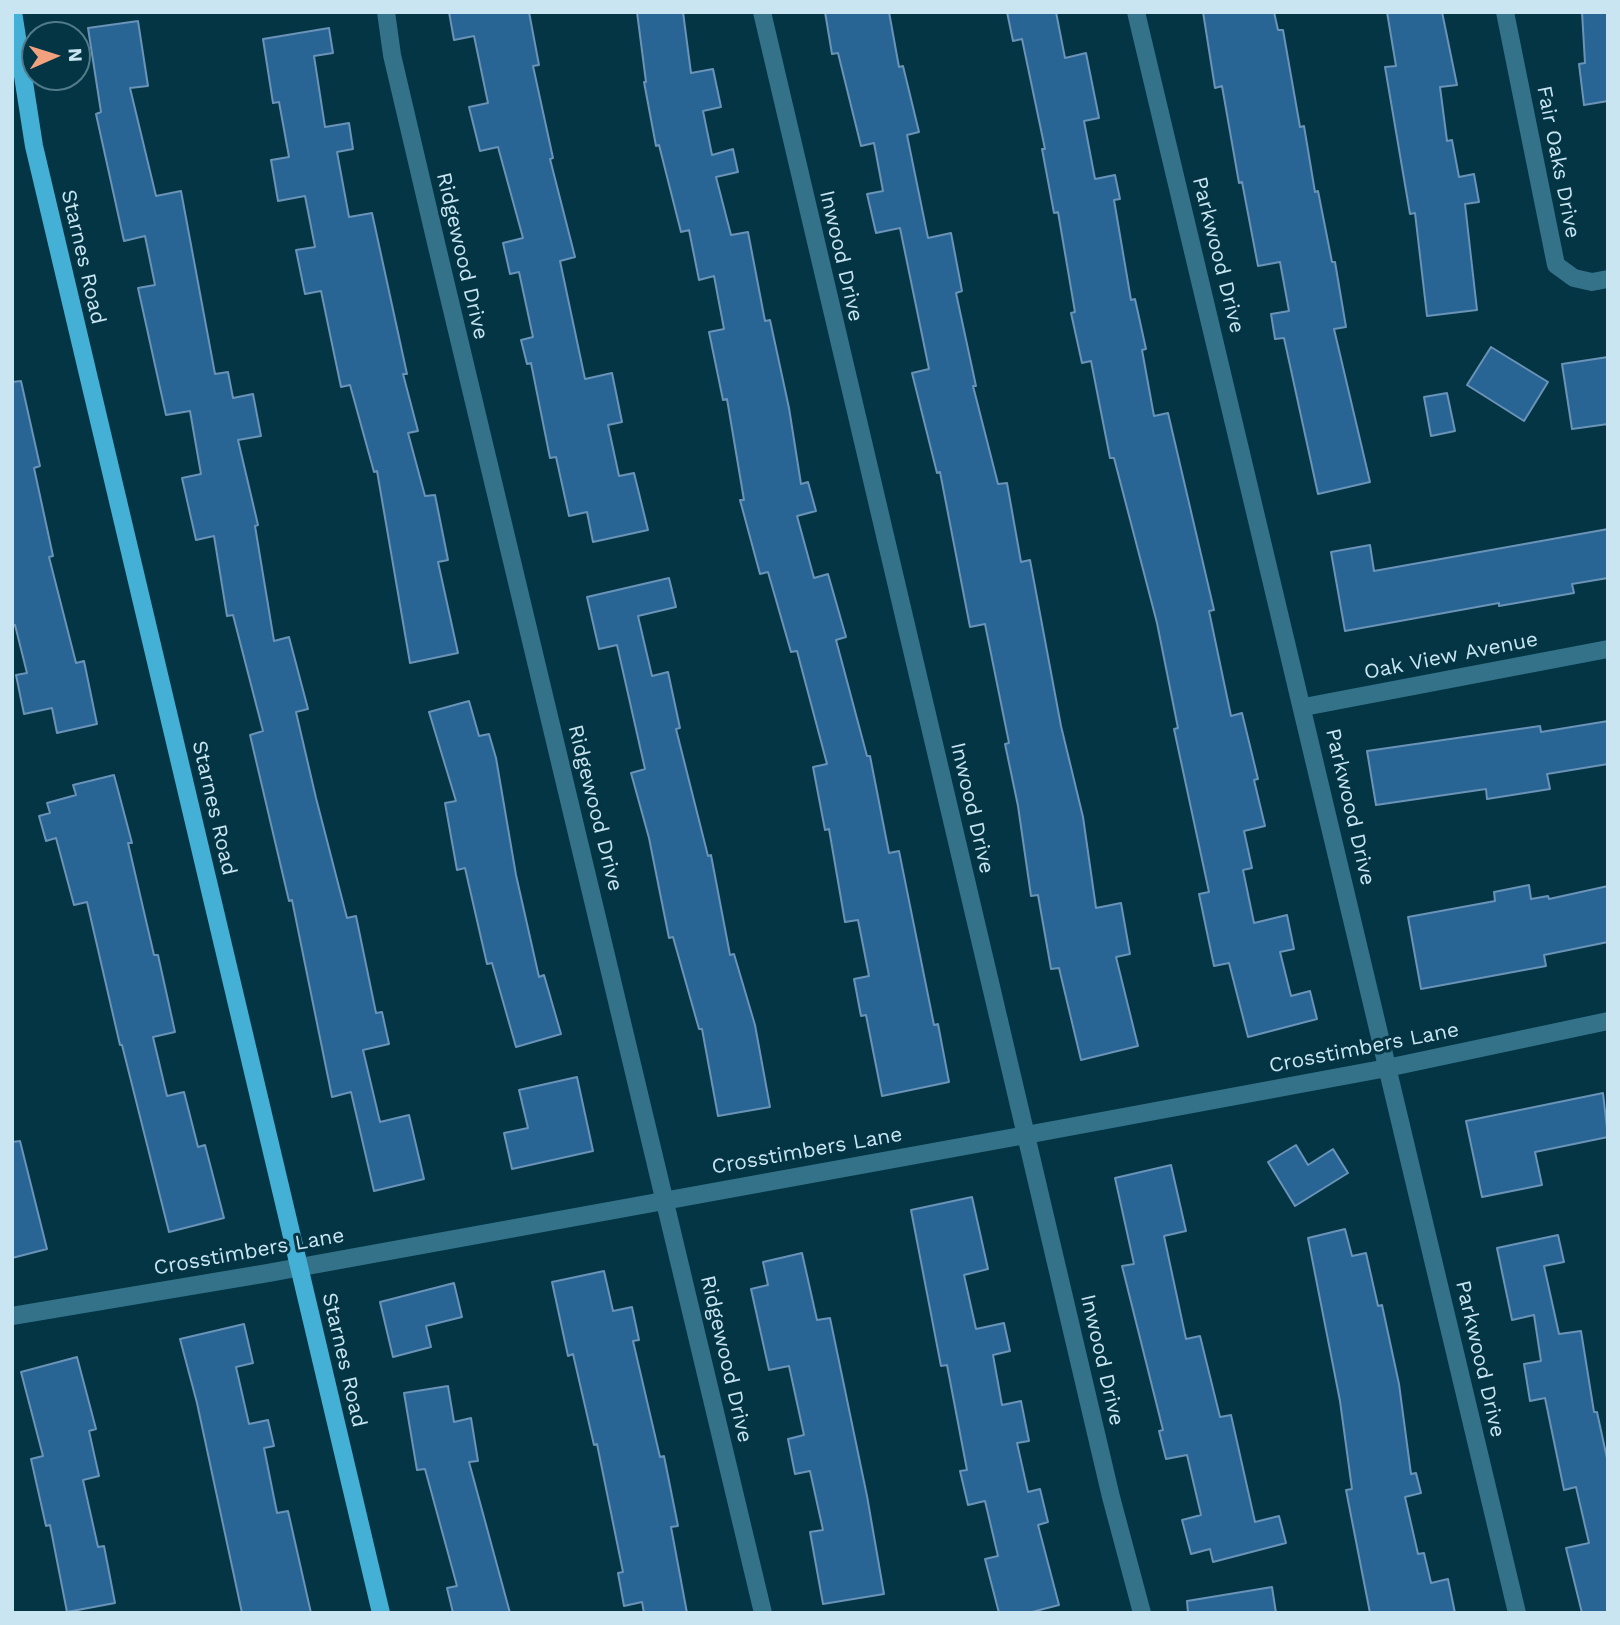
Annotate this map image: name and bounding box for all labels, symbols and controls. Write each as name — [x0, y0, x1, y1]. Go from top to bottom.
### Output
north arrow — [21, 21, 91, 91]
text: N — [64, 47, 87, 63]
street label: Fair Oaks Drive — [1531, 84, 1585, 240]
street label: Ridgewood Drive — [431, 170, 493, 342]
street label: Parkwood Drive — [1186, 174, 1250, 336]
street label: Starnes Road — [55, 187, 111, 327]
street label: Inwood Drive — [814, 188, 868, 324]
street label: Oak View Avenue — [1362, 627, 1540, 685]
street label: Ridgewood Drive — [562, 722, 628, 894]
street label: Parkwood Drive — [1320, 726, 1380, 888]
street label: Starnes Road — [186, 738, 242, 878]
street label: Inwood Drive — [945, 740, 999, 876]
street label: Crosstimbers Lane — [1267, 1017, 1461, 1079]
street label: Crosstimbers Lane — [710, 1122, 904, 1180]
street label: Crosstimbers Lane — [152, 1223, 346, 1281]
street label: Ridgewood Drive — [695, 1273, 757, 1445]
street label: Parkwood Drive — [1450, 1278, 1510, 1440]
street label: Starnes Road — [316, 1290, 372, 1430]
street label: Inwood Drive — [1075, 1292, 1129, 1428]

